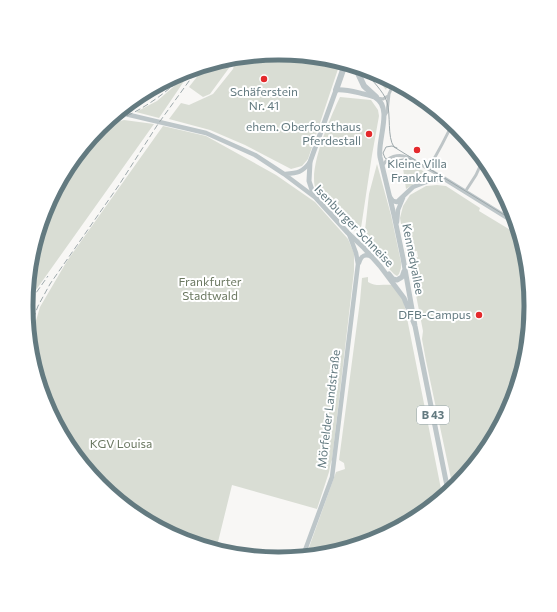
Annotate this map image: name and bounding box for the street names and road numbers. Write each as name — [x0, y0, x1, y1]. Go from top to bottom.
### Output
street label: Isenburger Schneise — [312, 181, 397, 269]
street label: Kennedyallee — [400, 222, 428, 296]
street label: Mörfelder Landstraße — [314, 349, 342, 469]
road number: B 43 — [417, 406, 449, 424]

